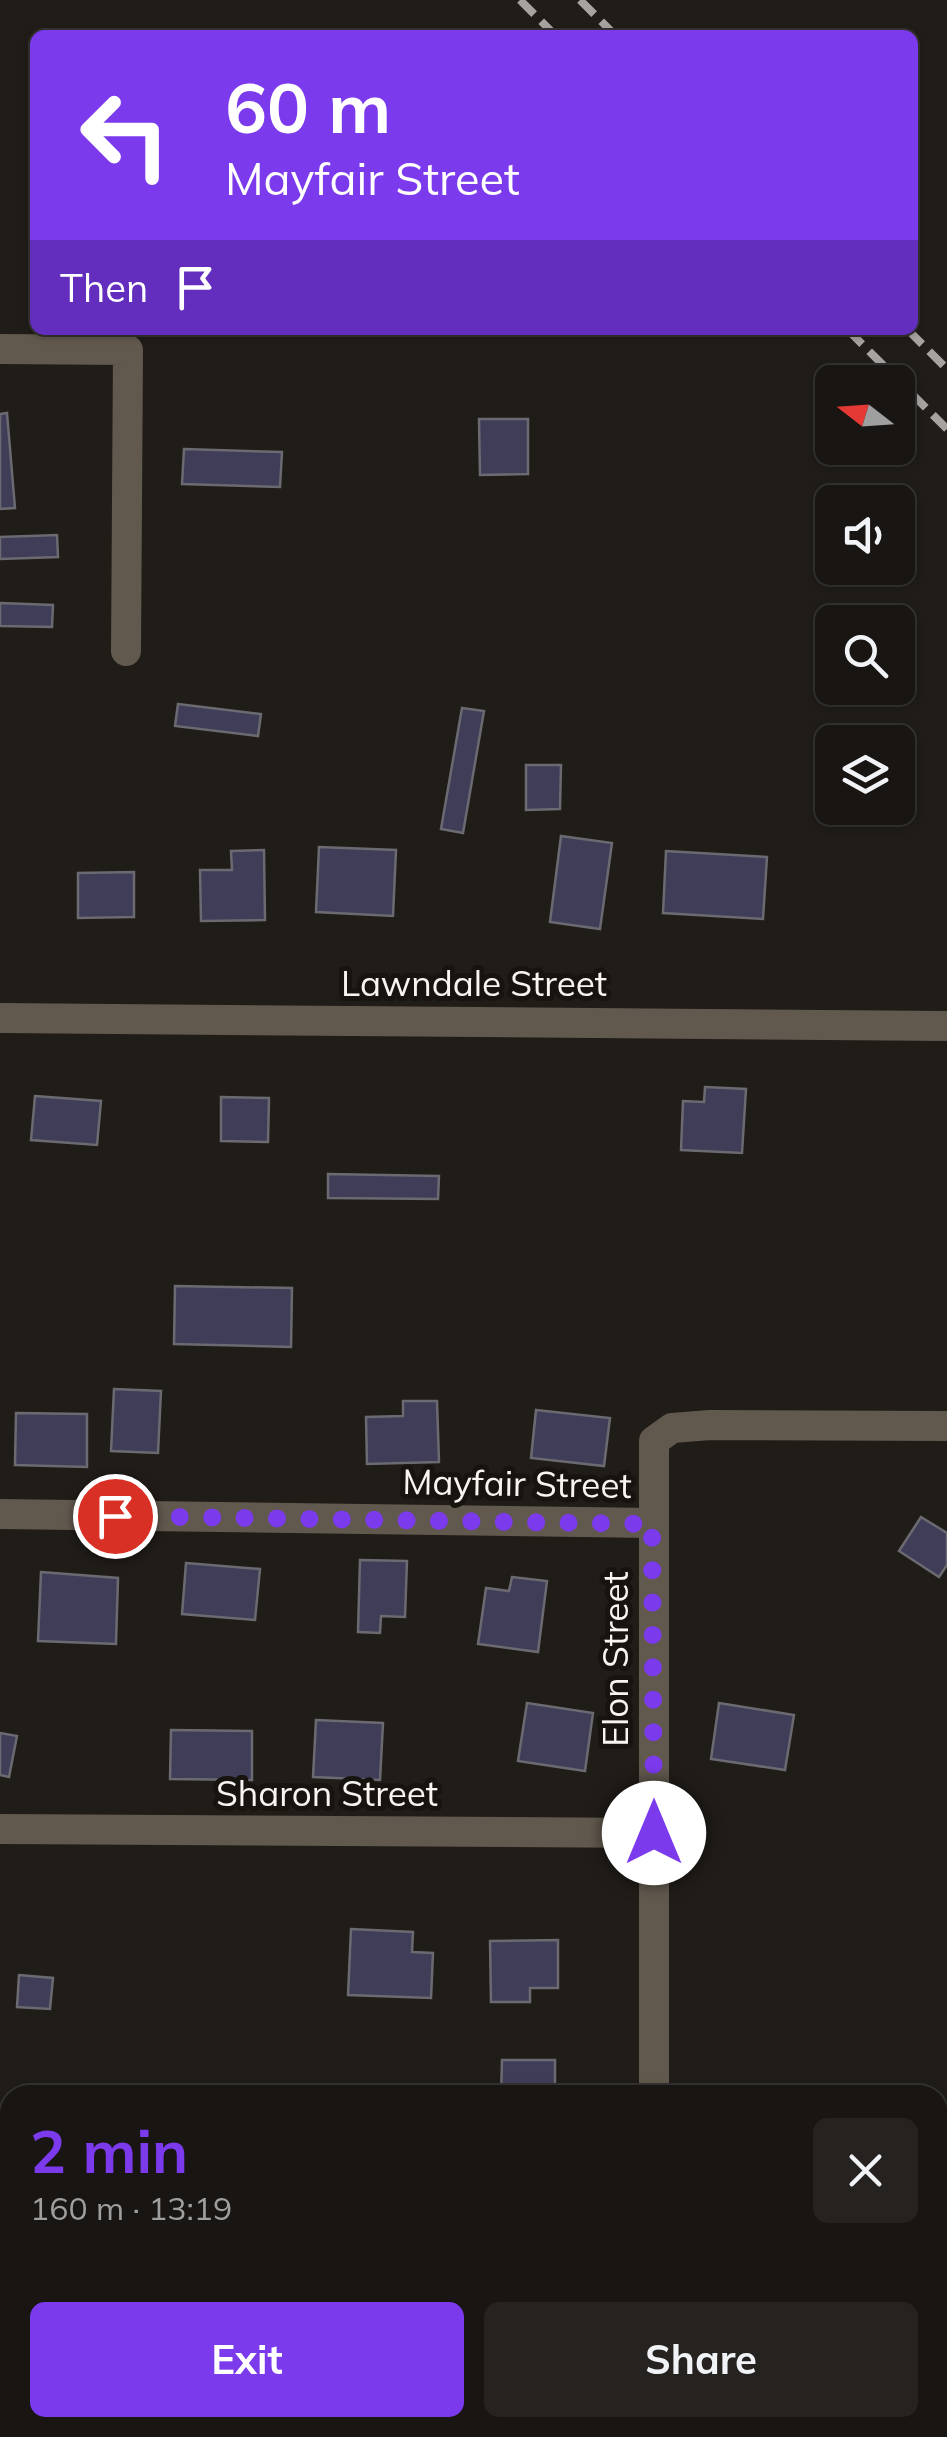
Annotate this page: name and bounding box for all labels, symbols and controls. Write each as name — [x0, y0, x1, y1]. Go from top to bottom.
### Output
text: 60 m — [225, 63, 391, 151]
icon: left — [60, 70, 190, 200]
text: Mayfair Street — [225, 150, 520, 206]
icon: arrive — [168, 260, 223, 315]
text: Then — [60, 264, 148, 312]
north arrow — [815, 365, 915, 465]
map controls — [815, 365, 915, 825]
button: sound — [815, 485, 915, 585]
button: search — [815, 605, 915, 705]
button: layers — [815, 725, 915, 825]
street label: Lawndale Street — [341, 961, 607, 1005]
street label: Mayfair Street — [402, 1459, 632, 1507]
pin — [73, 1474, 158, 1559]
icon: arrive — [88, 1489, 143, 1544]
street label: Elon Street — [593, 1571, 637, 1747]
street label: Sharon Street — [216, 1771, 438, 1815]
position arrow — [602, 1781, 706, 1885]
text: 2 min — [30, 2113, 188, 2188]
button: close — [813, 2118, 918, 2223]
text: 160 m · 13:19 — [30, 2188, 232, 2228]
button: Exit — [30, 2302, 464, 2417]
button: Share — [484, 2302, 918, 2417]

